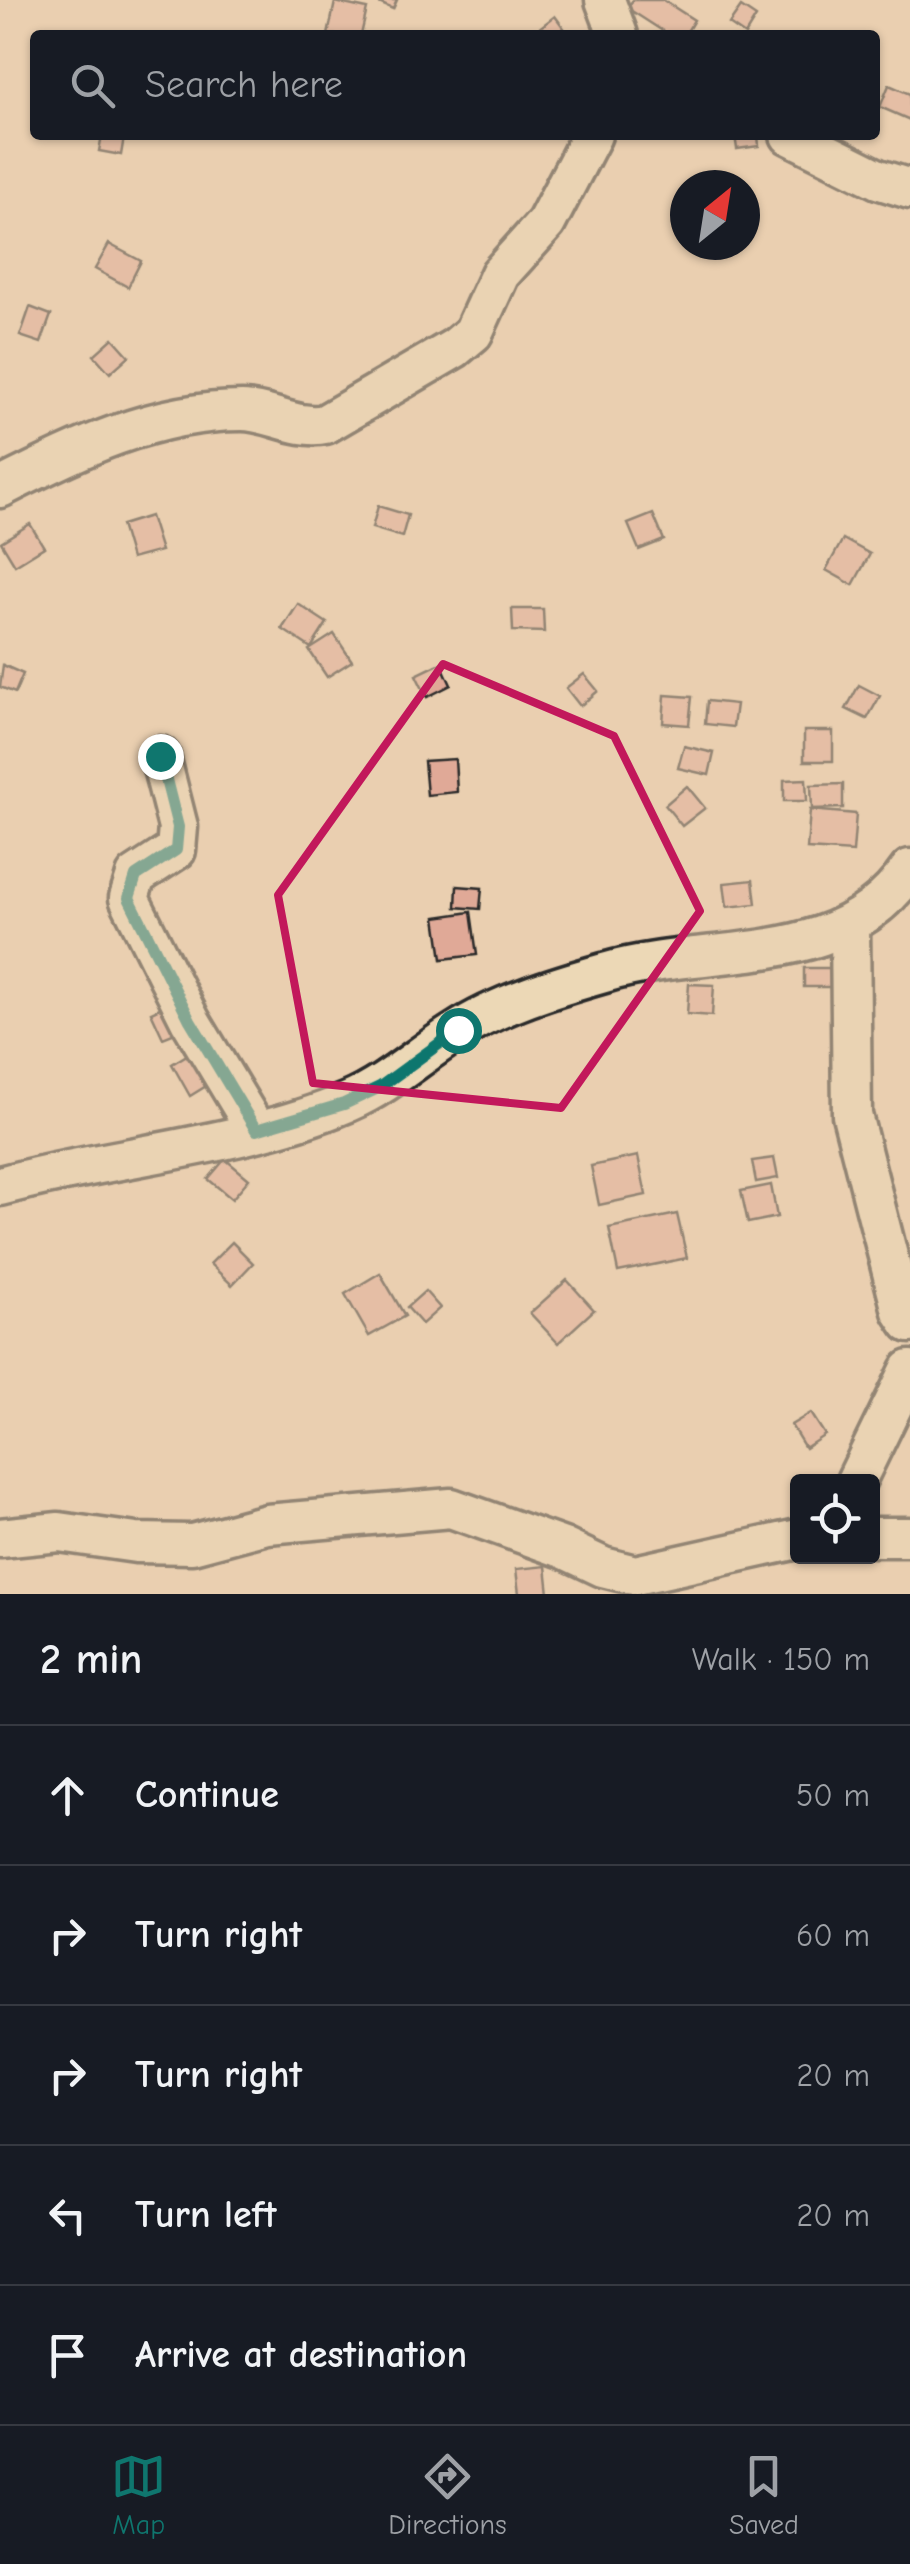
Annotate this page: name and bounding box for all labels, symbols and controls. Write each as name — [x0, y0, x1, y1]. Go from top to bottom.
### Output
search box — [30, 30, 880, 140]
icon: search — [65, 58, 120, 113]
text: Search here — [145, 63, 343, 107]
north arrow — [670, 170, 760, 260]
route end — [138, 734, 184, 780]
route start — [436, 1008, 482, 1054]
map controls — [790, 1474, 880, 1564]
button: locate — [790, 1474, 880, 1564]
text: 2 min — [40, 1635, 142, 1684]
text: Walk · 150 m — [692, 1641, 870, 1678]
icon: ahead — [40, 1768, 95, 1823]
text: Continue — [135, 1773, 279, 1817]
text: 50 m — [796, 1777, 870, 1814]
icon: right — [40, 1908, 95, 1963]
text: Turn right — [135, 1913, 302, 1957]
text: 60 m — [796, 1917, 870, 1954]
icon: right — [40, 2048, 95, 2103]
text: Turn right — [135, 2053, 302, 2097]
text: 20 m — [797, 2057, 870, 2094]
icon: left — [40, 2188, 95, 2243]
text: Turn left — [135, 2193, 276, 2237]
text: 20 m — [797, 2197, 870, 2234]
icon: arrive — [40, 2328, 95, 2383]
text: Arrive at destination — [135, 2333, 467, 2377]
tab: Map — [111, 2449, 166, 2541]
tab: Directions — [388, 2449, 507, 2541]
tab: Saved — [729, 2449, 799, 2541]

